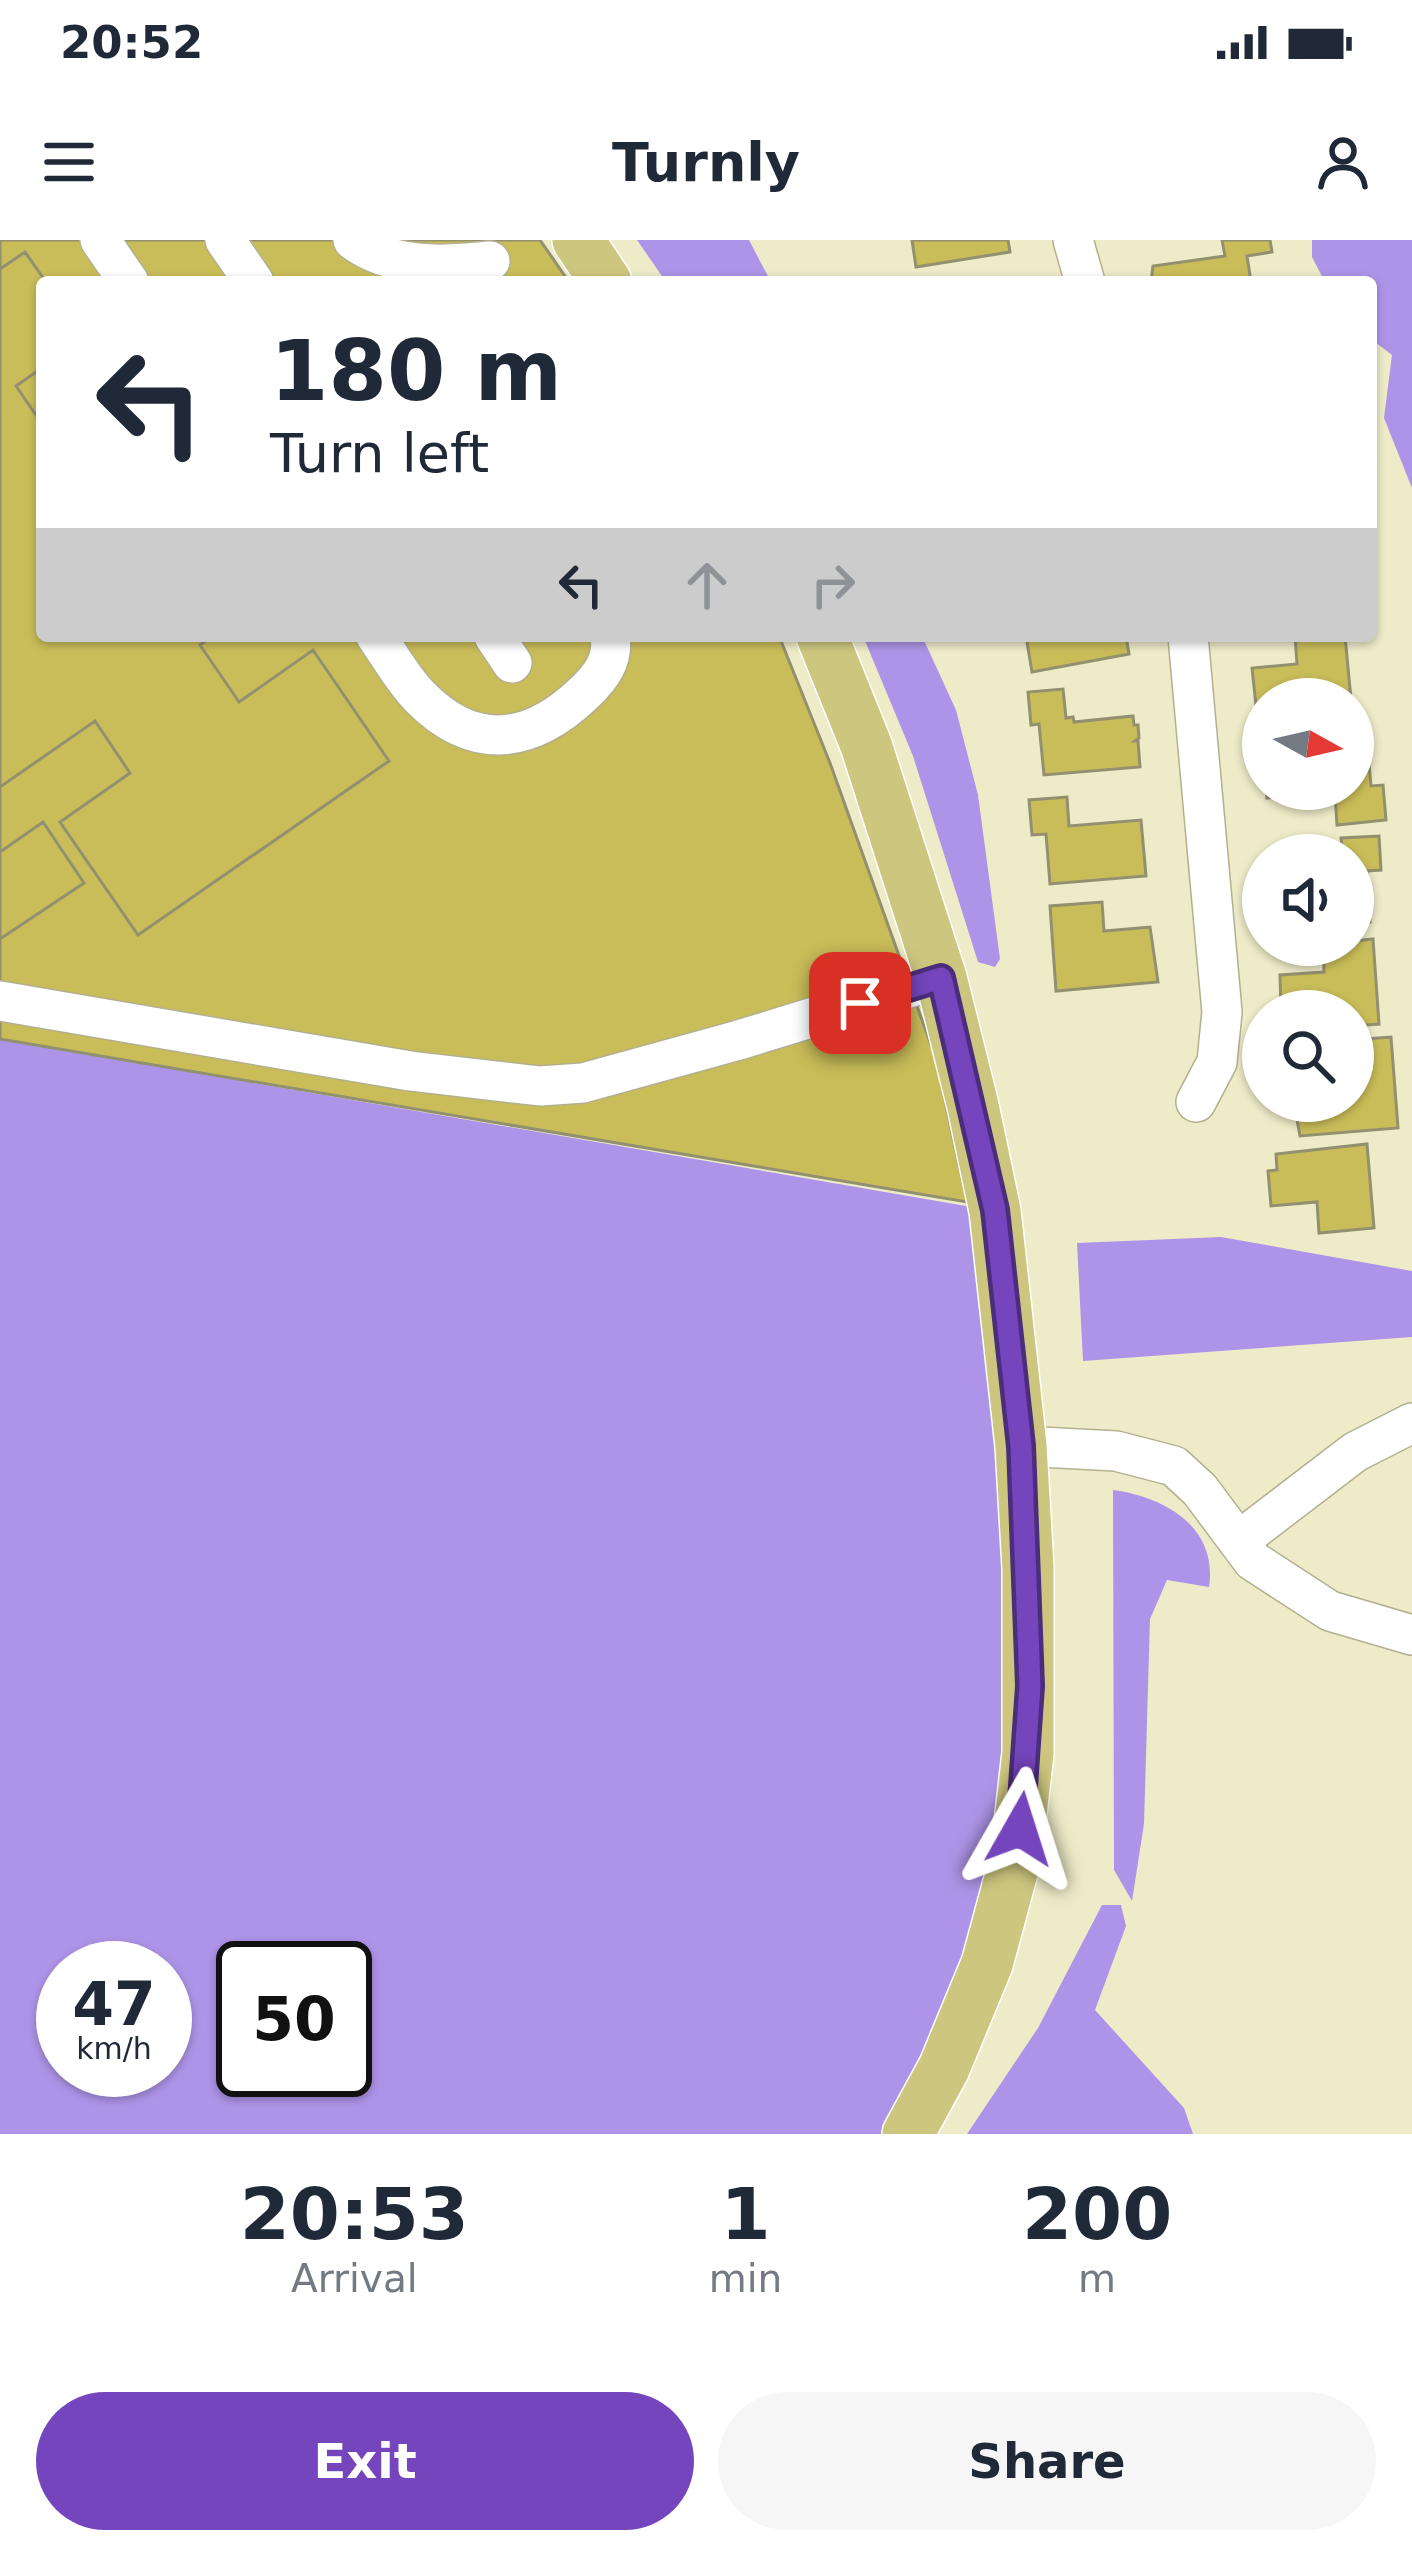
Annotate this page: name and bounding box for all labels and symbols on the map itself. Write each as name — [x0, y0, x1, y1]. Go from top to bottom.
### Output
north arrow — [1242, 678, 1374, 810]
pin — [809, 952, 911, 1054]
position arrow — [957, 1766, 1083, 1892]
speed limit sign: 50 — [216, 1941, 372, 2097]

